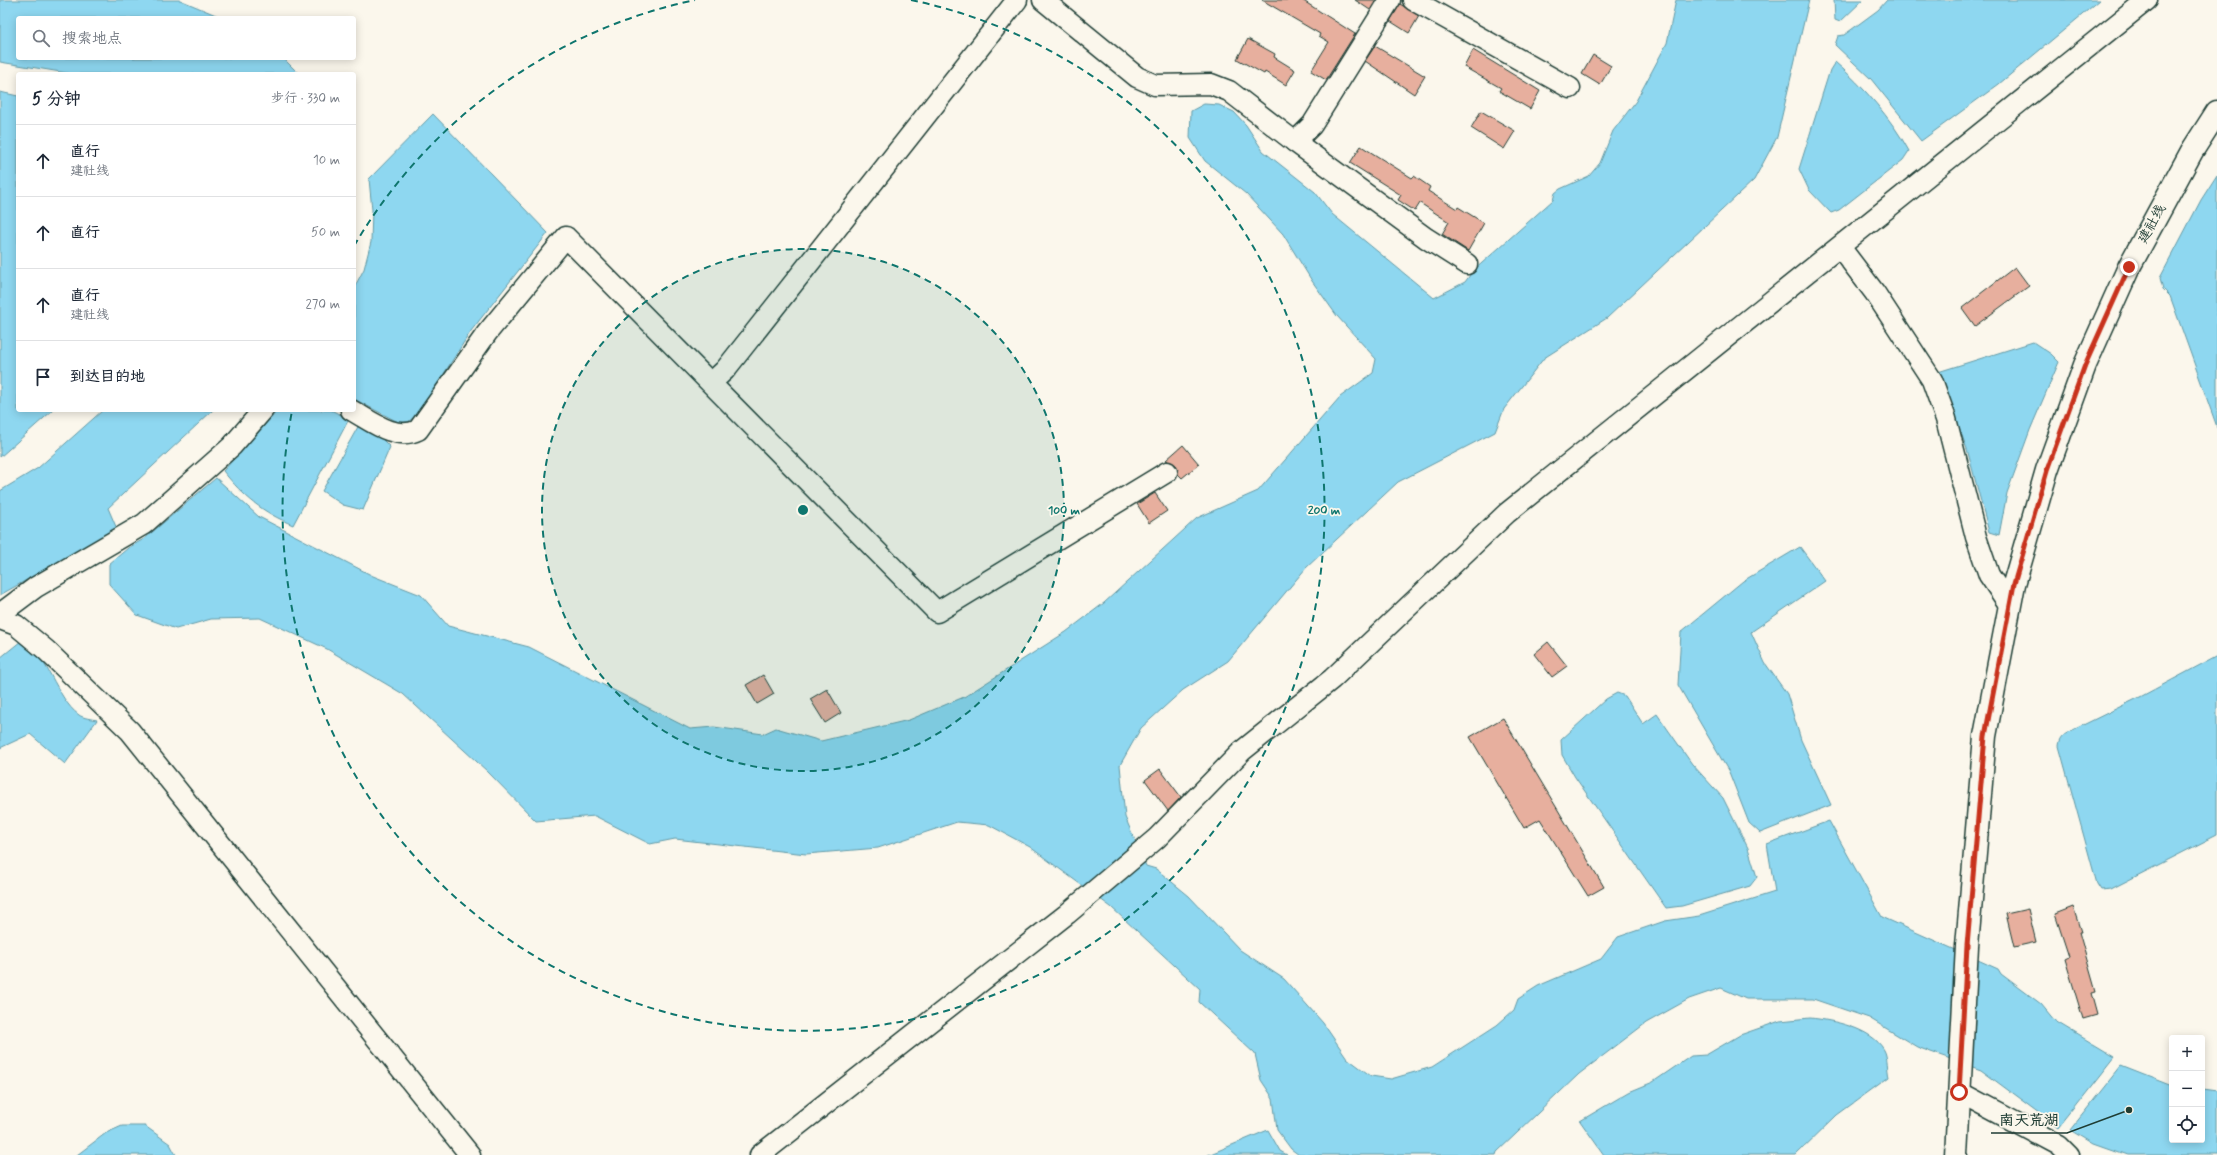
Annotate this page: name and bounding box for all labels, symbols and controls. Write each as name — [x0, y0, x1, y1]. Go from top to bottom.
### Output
search box — [16, 16, 356, 60]
icon: search — [30, 27, 52, 49]
text: 搜索地点 — [62, 29, 122, 49]
text: 5 分钟 — [32, 88, 81, 110]
text: 步行 · 330 m — [271, 90, 340, 107]
text: 直行 — [70, 142, 100, 162]
icon: ahead — [32, 150, 54, 172]
text: 10 m — [313, 152, 340, 169]
text: 建社线 — [70, 163, 109, 180]
street label: 建社线 — [2134, 201, 2170, 247]
icon: ahead — [32, 222, 54, 244]
text: 直行 — [70, 223, 100, 243]
text: 50 m — [311, 224, 340, 241]
route end — [2120, 258, 2138, 276]
text: 直行 — [70, 286, 100, 306]
icon: ahead — [32, 294, 54, 316]
text: 270 m — [305, 296, 340, 313]
text: 建社线 — [70, 307, 109, 324]
icon: arrive — [32, 366, 54, 388]
text: 到达目的地 — [70, 367, 145, 387]
centre of rings — [796, 503, 810, 517]
text: 100 m — [1048, 503, 1081, 519]
text: 200 m — [1308, 503, 1341, 519]
map controls — [2169, 1035, 2205, 1143]
button: + — [2169, 1035, 2205, 1071]
button: − — [2169, 1071, 2205, 1107]
route start — [1950, 1083, 1968, 1101]
callout: 南天荒湖 — [1991, 1106, 2067, 1133]
button: locate — [2169, 1107, 2205, 1143]
text: 南天荒湖 — [1999, 1111, 2059, 1131]

